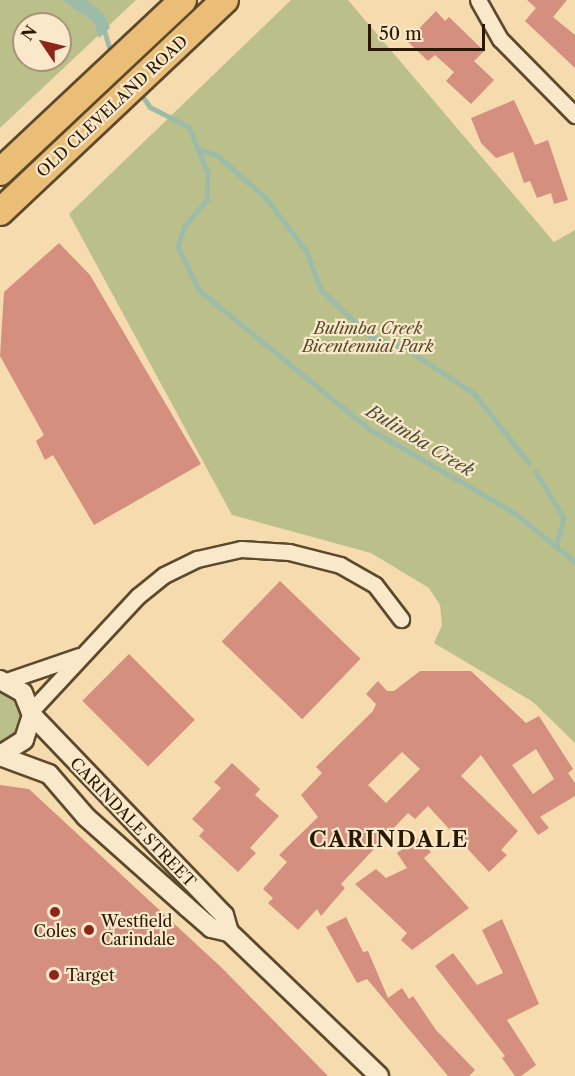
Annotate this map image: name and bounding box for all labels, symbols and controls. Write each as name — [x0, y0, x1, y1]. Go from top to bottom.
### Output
north arrow — [12, 12, 72, 72]
scale bar — [371, 12, 488, 50]
text: N — [17, 21, 41, 44]
text: 50 m — [379, 23, 422, 45]
street label: OLD CLEVELAND ROAD — [33, 31, 191, 181]
park label: Bulimba Creek Bicentennial Park — [302, 318, 434, 356]
water label: Bulimba Creek — [362, 400, 478, 482]
street label: CARINDALE STREET — [66, 753, 200, 891]
district label: CARINDALE — [309, 827, 469, 853]
marker: Coles — [48, 905, 62, 919]
place label: Westfield Carindale — [101, 911, 175, 949]
place label: Coles — [34, 921, 76, 941]
marker: Westfield Carindale — [82, 923, 96, 937]
place label: Target — [66, 965, 115, 985]
marker: Target — [47, 968, 61, 982]

